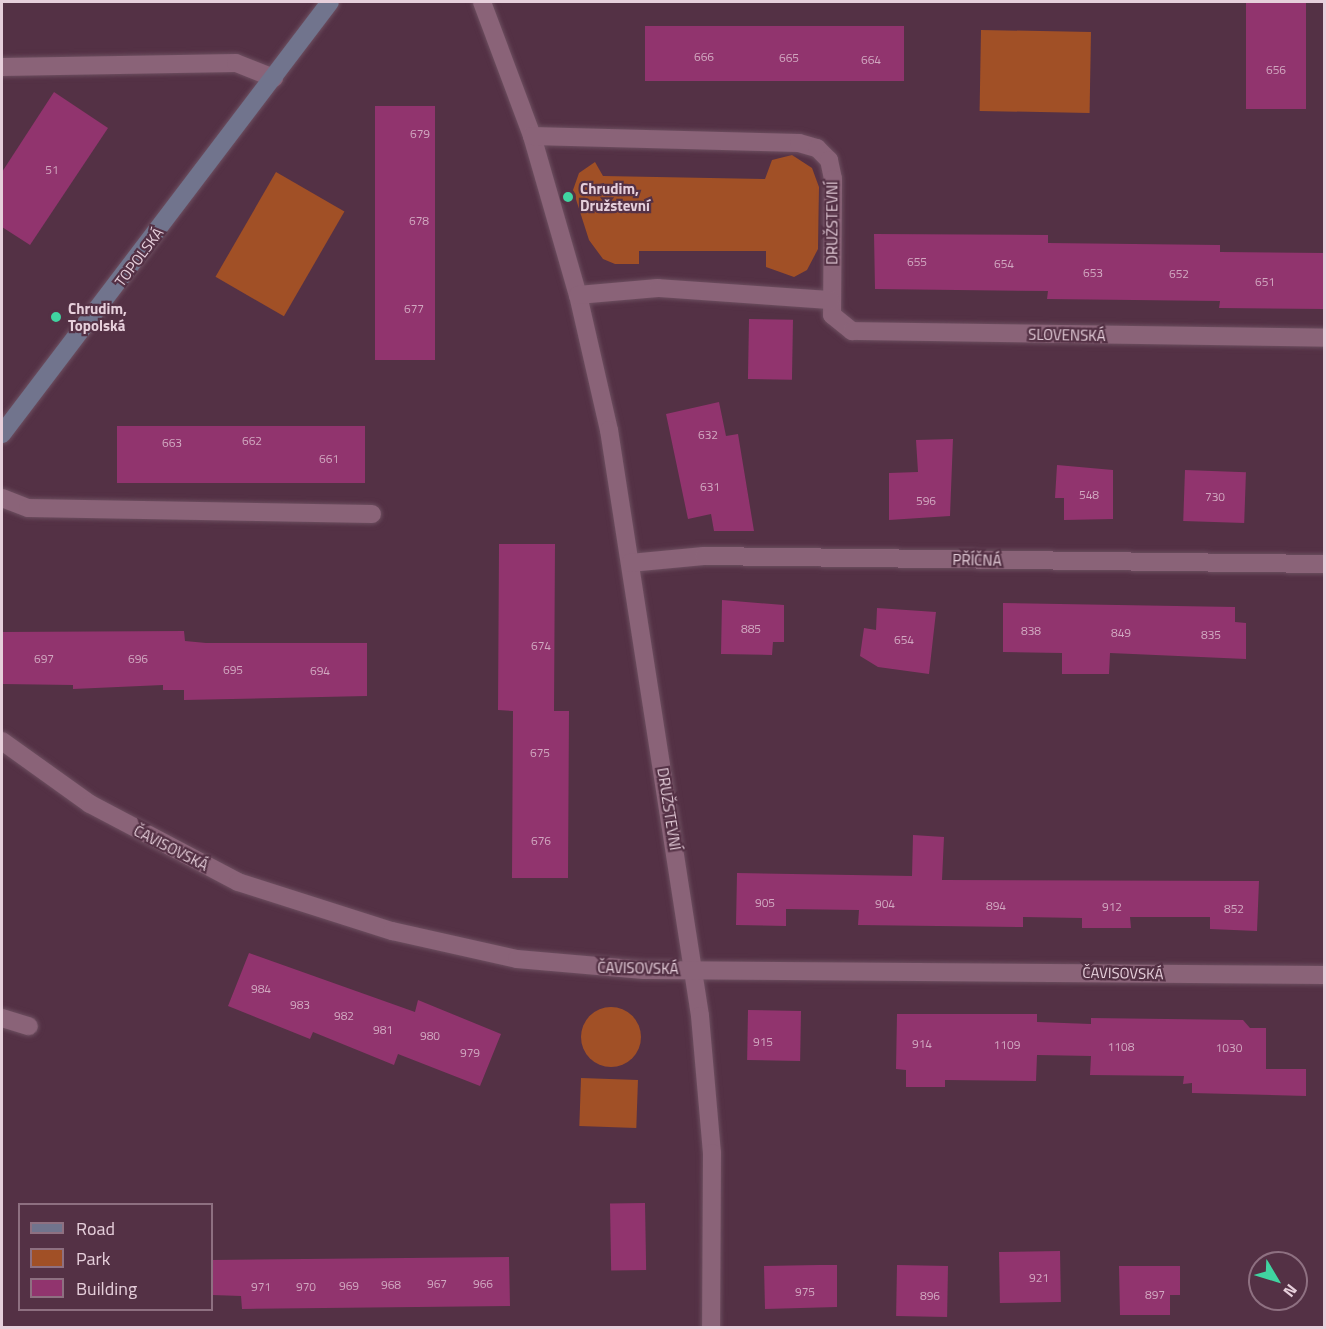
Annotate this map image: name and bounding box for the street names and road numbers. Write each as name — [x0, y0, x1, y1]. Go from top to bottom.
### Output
street label: DRUŽSTEVNÍ — [823, 181, 841, 265]
street label: TOPOLSKÁ — [111, 224, 167, 290]
street label: SLOVENSKÁ — [1028, 325, 1106, 345]
street label: PŘÍČNÁ — [952, 551, 1002, 569]
street label: DRUŽSTEVNÍ — [654, 766, 684, 852]
street label: ČAVISOVSKÁ — [131, 822, 211, 874]
street label: ČAVISOVSKÁ — [597, 958, 679, 978]
street label: ČAVISOVSKÁ — [1082, 963, 1164, 983]

